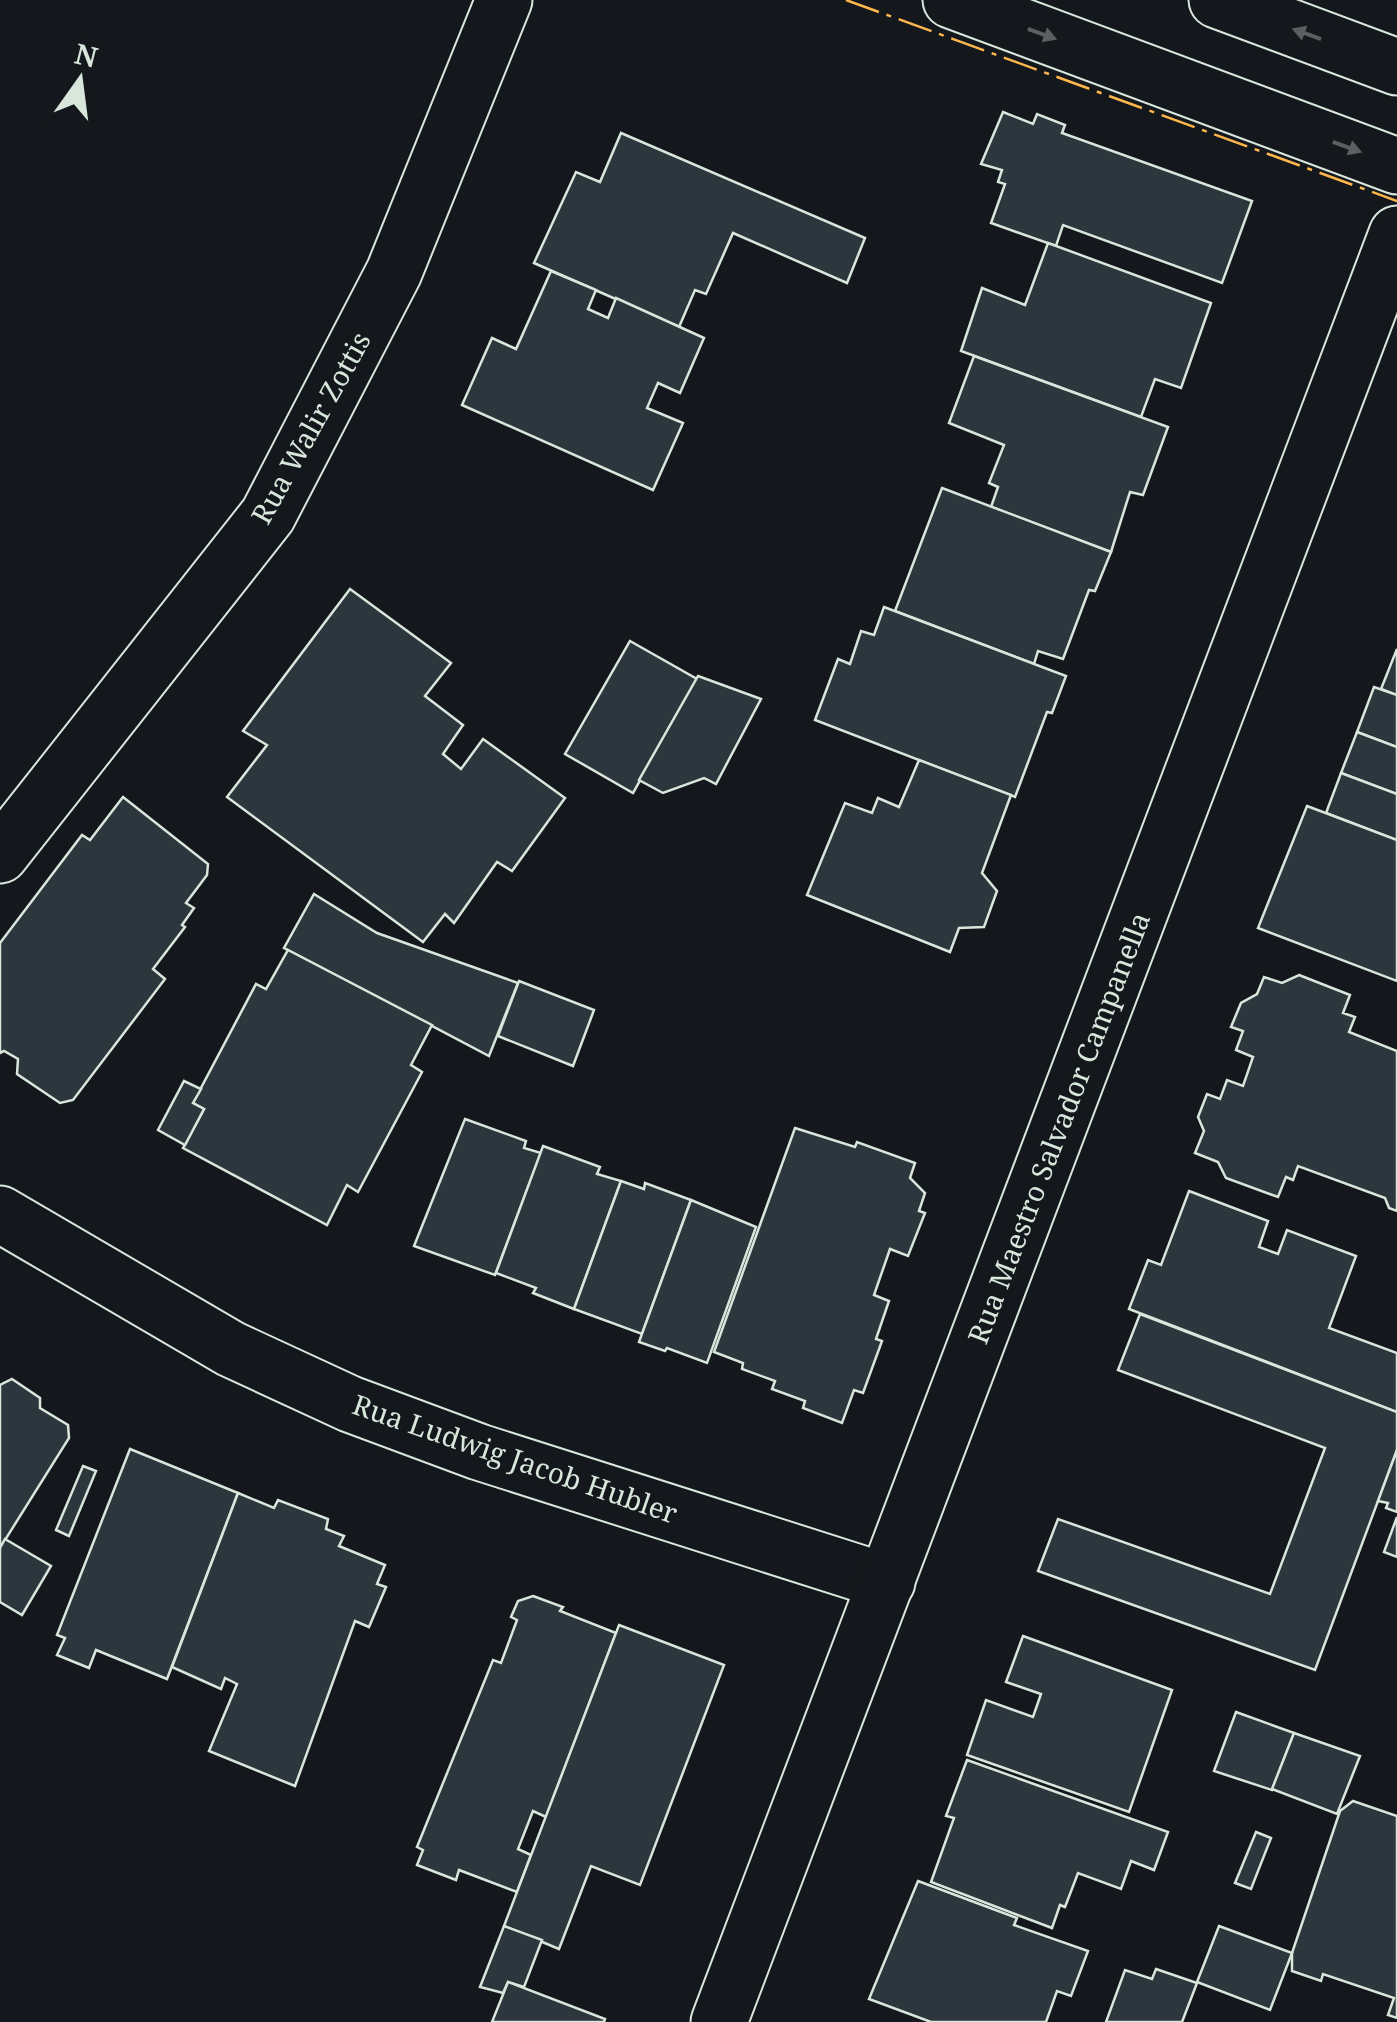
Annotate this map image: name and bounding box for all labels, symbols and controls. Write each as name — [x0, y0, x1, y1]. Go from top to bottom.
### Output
one-way arrow — [1291, 26, 1321, 41]
one-way arrow — [1028, 27, 1058, 42]
north arrow — [30, 30, 130, 130]
text: N — [71, 34, 102, 76]
one-way arrow — [1332, 140, 1362, 155]
street label: Rua Walir Zottis — [242, 325, 379, 531]
street label: Rua Maestro Salvador Campanella — [958, 906, 1158, 1349]
street label: Rua Ludwig Jacob Hubler — [348, 1385, 683, 1532]

